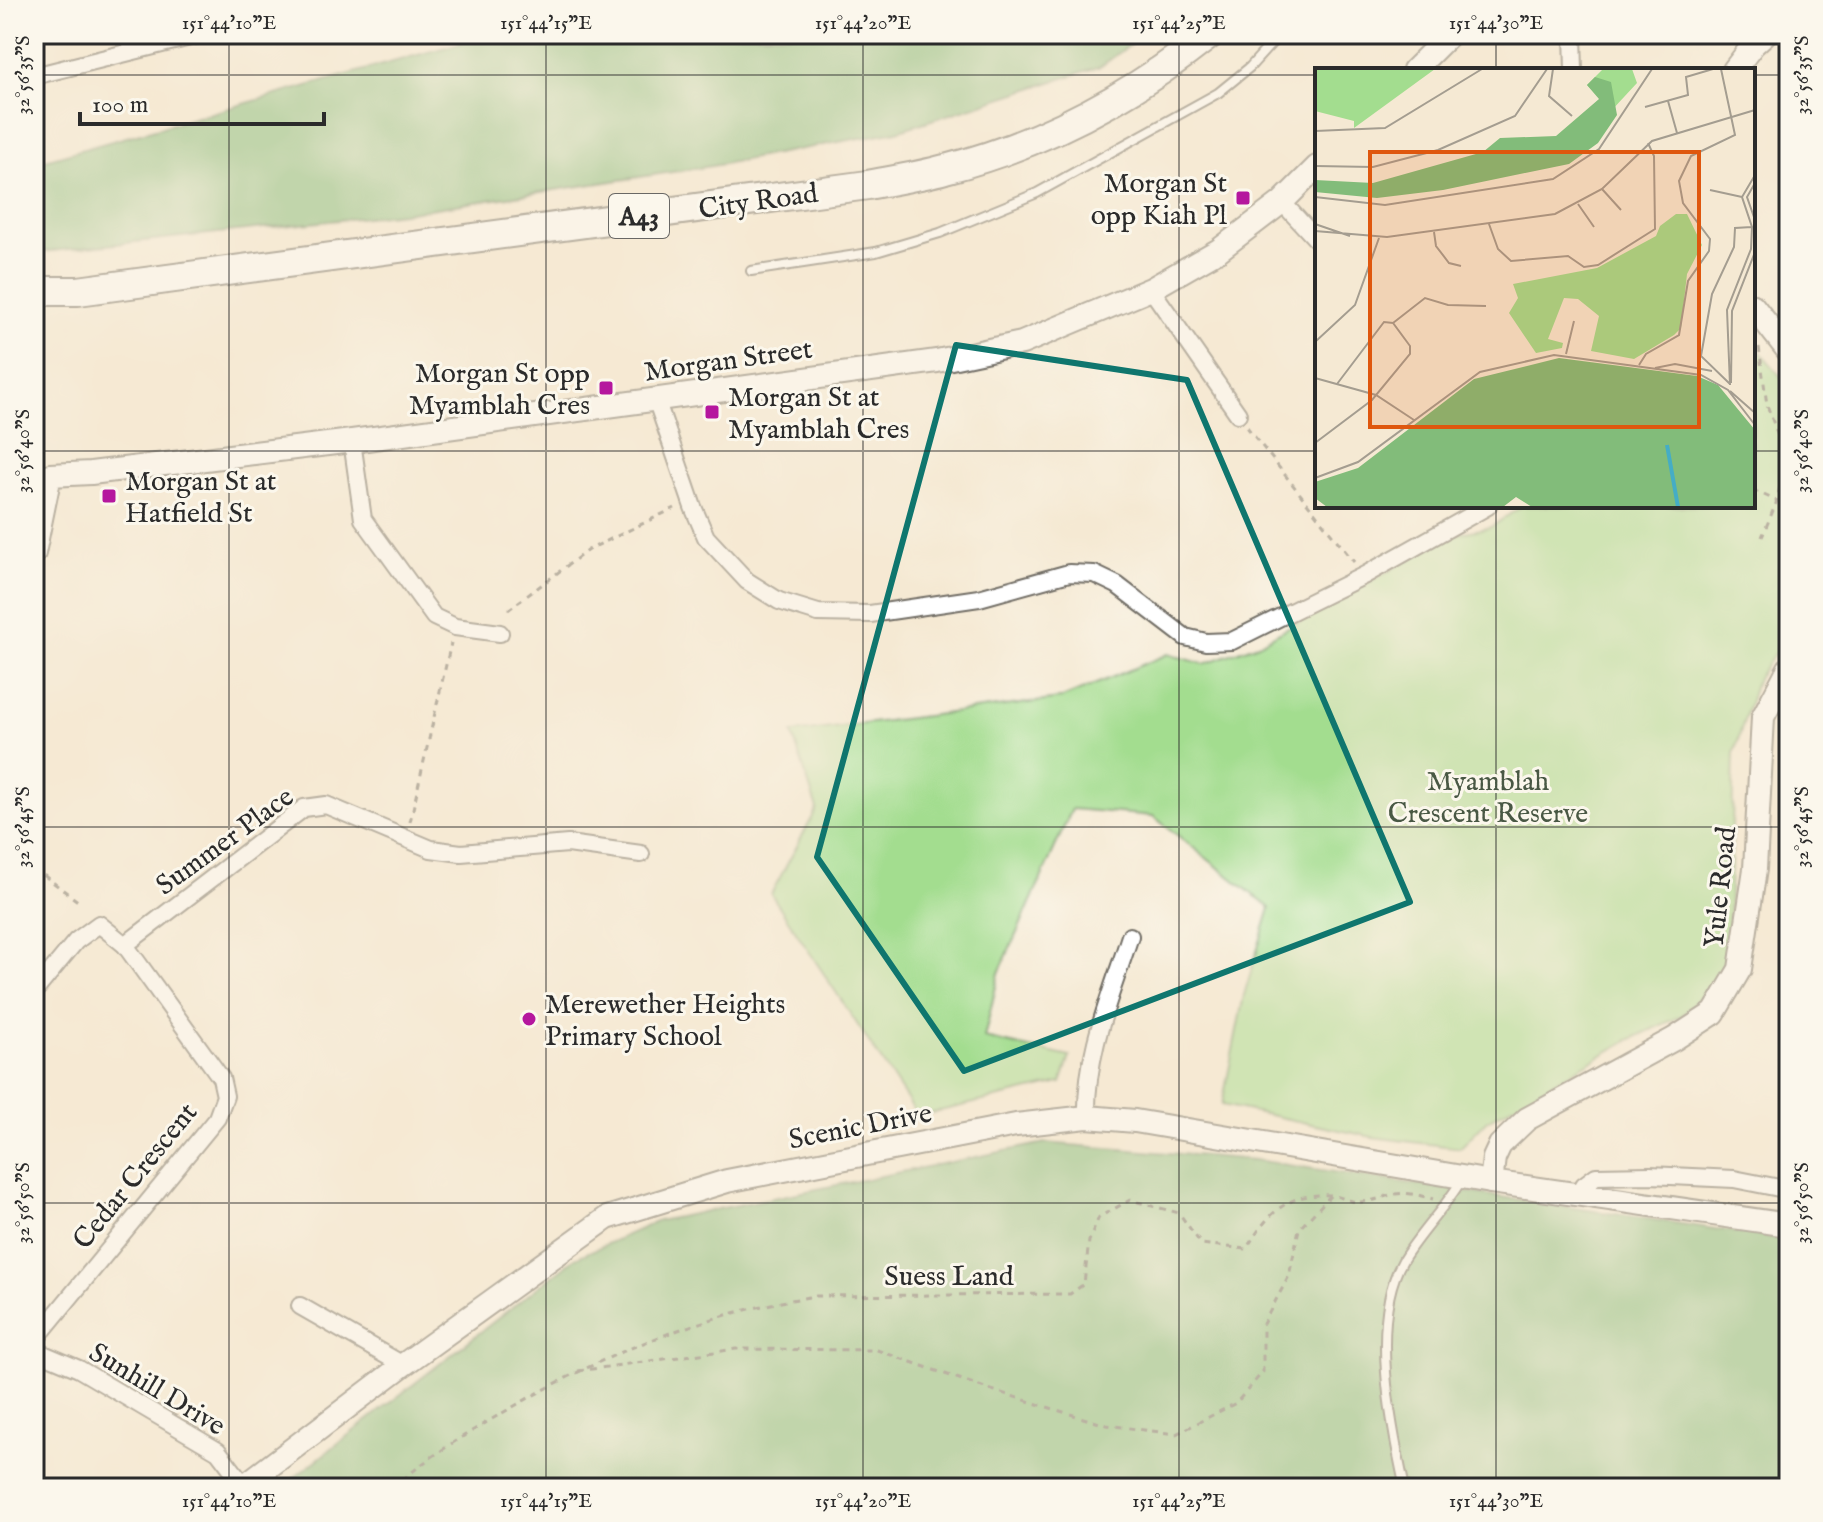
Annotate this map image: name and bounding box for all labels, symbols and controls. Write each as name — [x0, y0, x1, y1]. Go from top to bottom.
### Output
text: 151°44'10"E — [182, 11, 276, 36]
text: 151°44'15"E — [500, 11, 592, 36]
text: 151°44'20"E — [815, 11, 911, 36]
text: 151°44'25"E — [1132, 11, 1226, 36]
text: 151°44'30"E — [1449, 11, 1543, 36]
text: 32°56'35"S — [11, 35, 36, 115]
text: 32°56'35"S — [1790, 35, 1815, 115]
inset map — [1315, 68, 1755, 508]
scale bar — [80, 76, 324, 126]
text: 100 m — [92, 90, 148, 121]
place label: Morgan St opp Kiah Pl — [1091, 167, 1227, 234]
street label: City Road — [696, 177, 820, 228]
marker: Morgan St opp Kiah Pl — [1234, 189, 1252, 207]
road number: A43 — [609, 194, 669, 238]
street label: Morgan Street — [642, 332, 815, 391]
place label: Morgan St opp Myamblah Cres — [409, 357, 590, 424]
marker: Morgan St opp Myamblah Cres — [597, 379, 615, 397]
place label: Morgan St at Myamblah Cres — [728, 381, 909, 448]
marker: Morgan St at Myamblah Cres — [703, 403, 721, 421]
text: 32°56'40"S — [11, 409, 36, 493]
text: 32°56'40"S — [1790, 409, 1815, 493]
place label: Morgan St at Hatfield St — [125, 465, 277, 532]
marker: Morgan St at Hatfield St — [100, 487, 118, 505]
park label: Myamblah Crescent Reserve — [1388, 765, 1588, 832]
street label: Summer Place — [150, 780, 301, 904]
text: 32°56'45"S — [11, 786, 36, 868]
text: 32°56'45"S — [1790, 786, 1815, 868]
street label: Yule Road — [1698, 825, 1745, 950]
place label: Merewether Heights Primary School — [545, 988, 785, 1055]
marker: Merewether Heights Primary School — [520, 1010, 538, 1028]
street label: Cedar Crescent — [66, 1096, 206, 1257]
street label: Scenic Drive — [786, 1096, 935, 1158]
text: 32°56'50"S — [11, 1162, 36, 1244]
text: 32°56'50"S — [1790, 1162, 1815, 1244]
street label: Suess Land — [884, 1260, 1014, 1295]
street label: Sunhill Drive — [82, 1336, 231, 1445]
text: 151°44'10"E — [182, 1489, 276, 1514]
text: 151°44'15"E — [500, 1489, 592, 1514]
text: 151°44'20"E — [815, 1489, 911, 1514]
text: 151°44'25"E — [1132, 1489, 1226, 1514]
text: 151°44'30"E — [1449, 1489, 1543, 1514]

